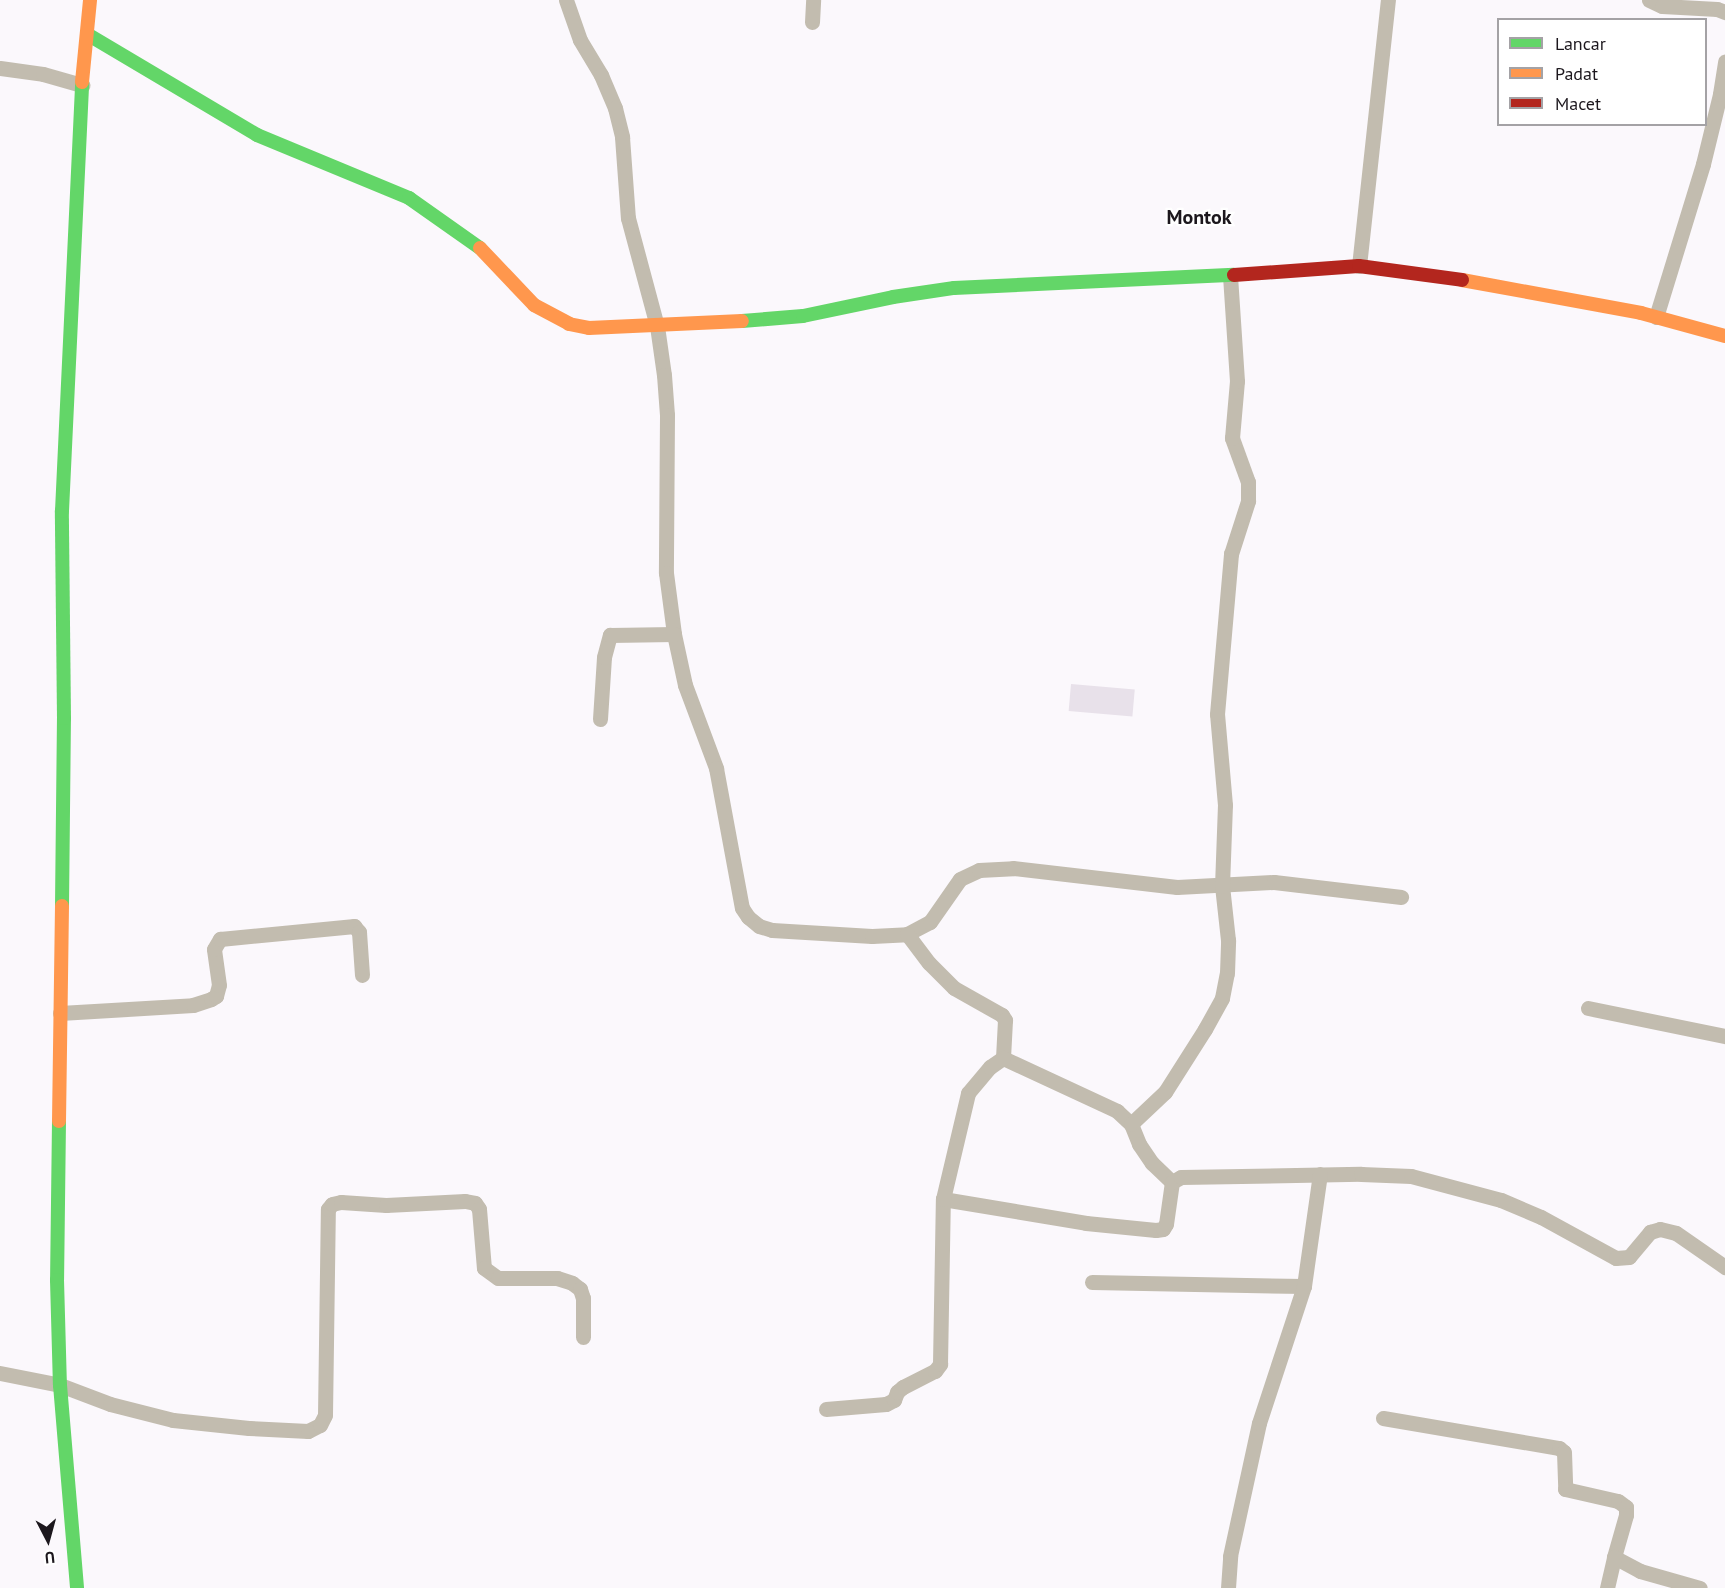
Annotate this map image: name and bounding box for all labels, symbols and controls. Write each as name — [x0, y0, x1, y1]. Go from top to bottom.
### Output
legend — [1497, 18, 1707, 126]
text: Lancar — [1555, 32, 1606, 55]
text: Padat — [1555, 62, 1598, 85]
text: Macet — [1555, 92, 1601, 115]
district label: Montok — [1166, 205, 1232, 229]
north arrow — [18, 1510, 78, 1570]
text: U — [44, 1547, 56, 1568]

